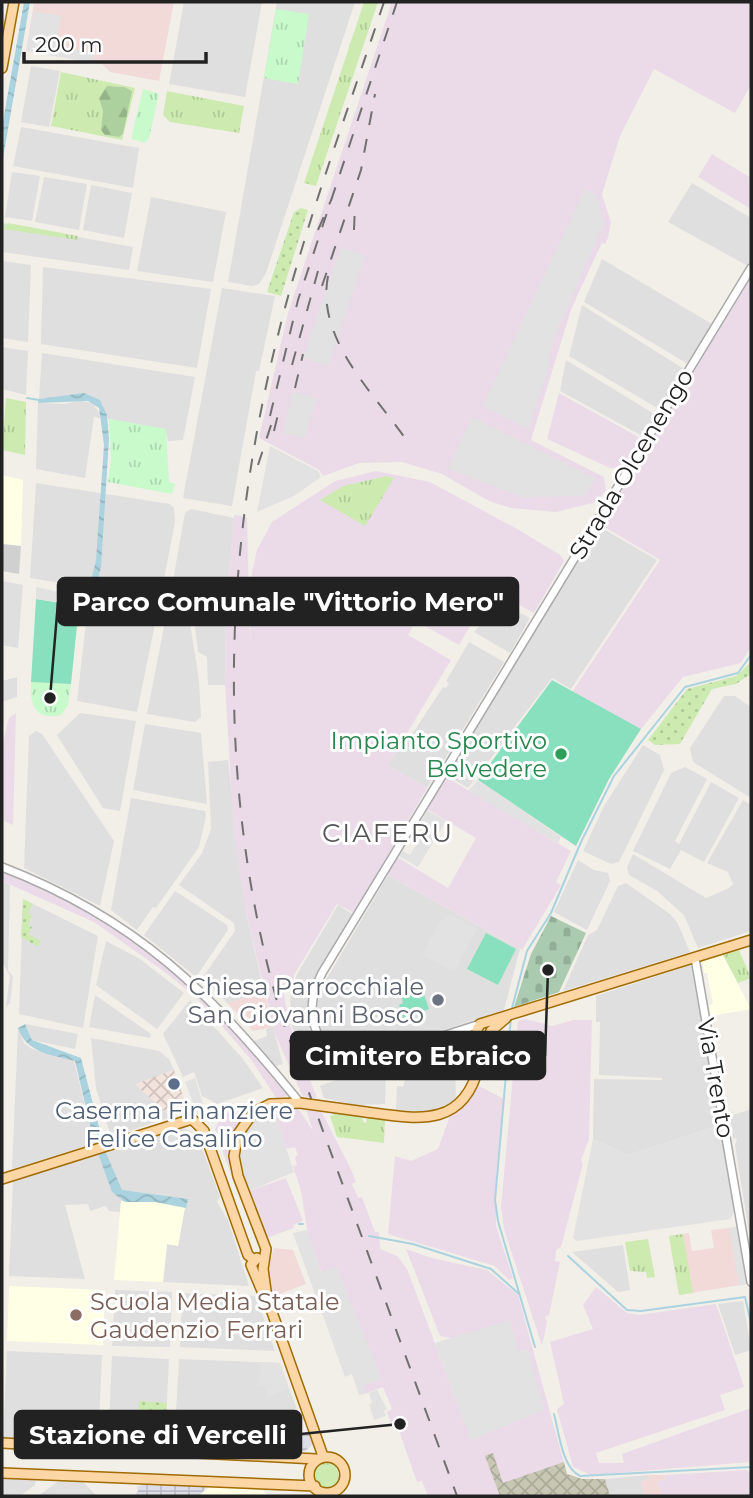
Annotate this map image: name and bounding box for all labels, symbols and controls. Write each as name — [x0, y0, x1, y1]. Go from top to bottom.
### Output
scale bar — [24, 21, 206, 65]
text: 200 m — [35, 32, 102, 57]
street label: Strada Olcenengo — [563, 364, 699, 564]
callout: Parco Comunale "Vittorio Mero" — [58, 578, 518, 625]
text: Parco Comunale "Vittorio Mero" — [72, 586, 504, 618]
place label: Impianto Sportivo Belvedere — [331, 726, 547, 783]
marker: Impianto Sportivo Belvedere — [553, 746, 569, 762]
district label: CIAFERU — [322, 817, 454, 849]
place label: Chiesa Parrocchiale San Giovanni Bosco — [188, 972, 424, 1029]
marker: Chiesa Parrocchiale San Giovanni Bosco — [430, 992, 446, 1008]
street label: Via Trento — [691, 1016, 741, 1140]
callout: Cimitero Ebraico — [291, 1032, 545, 1079]
text: Cimitero Ebraico — [305, 1040, 531, 1072]
marker: Caserma Finanziere Felice Casalino — [166, 1076, 182, 1092]
place label: Caserma Finanziere Felice Casalino — [55, 1096, 293, 1153]
place label: Scuola Media Statale Gaudenzio Ferrari — [90, 1287, 340, 1344]
marker: Scuola Media Statale Gaudenzio Ferrari — [68, 1307, 84, 1323]
callout: Stazione di Vercelli — [15, 1411, 301, 1458]
text: Stazione di Vercelli — [29, 1419, 287, 1451]

